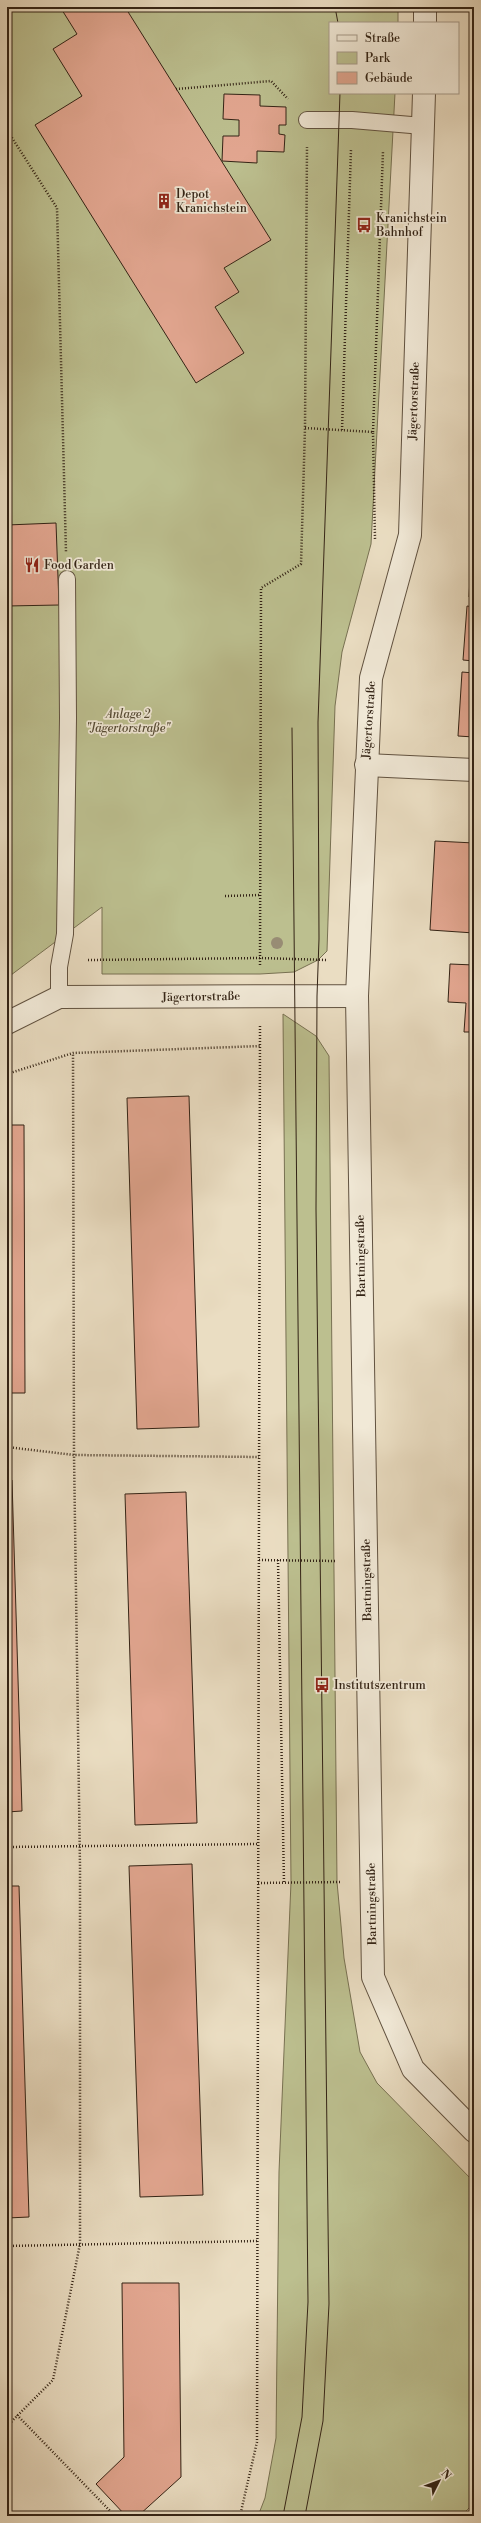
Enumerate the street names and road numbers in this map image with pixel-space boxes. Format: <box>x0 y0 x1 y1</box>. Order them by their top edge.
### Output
street label: Jägertorstraße <box>405 362 423 441</box>
street label: Jägertorstraße <box>359 680 379 761</box>
street label: Jägertorstraße <box>161 989 240 1005</box>
street label: Bartningstraße <box>353 1215 369 1298</box>
street label: Bartningstraße <box>359 1539 375 1622</box>
street label: Bartningstraße <box>364 1863 380 1946</box>

